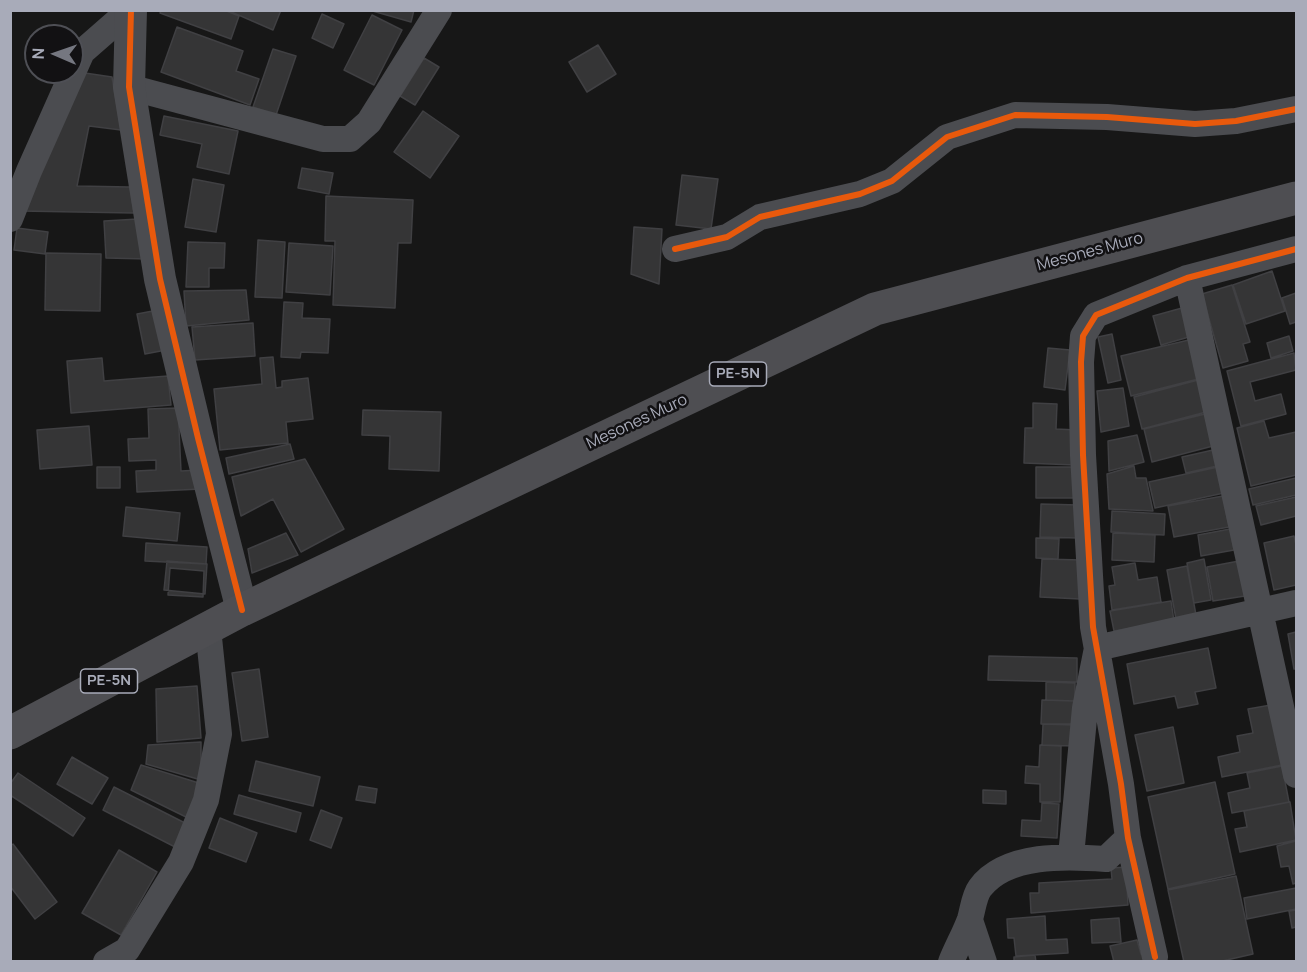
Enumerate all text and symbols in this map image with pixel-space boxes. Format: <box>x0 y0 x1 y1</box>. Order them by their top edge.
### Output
north arrow <box>24 24 84 84</box>
text: N <box>27 47 49 60</box>
street label: Mesones Muro <box>1035 229 1145 275</box>
road number: PE-5N <box>710 362 766 386</box>
street label: Mesones Muro <box>584 390 690 454</box>
road number: PE-5N <box>80 669 138 693</box>

